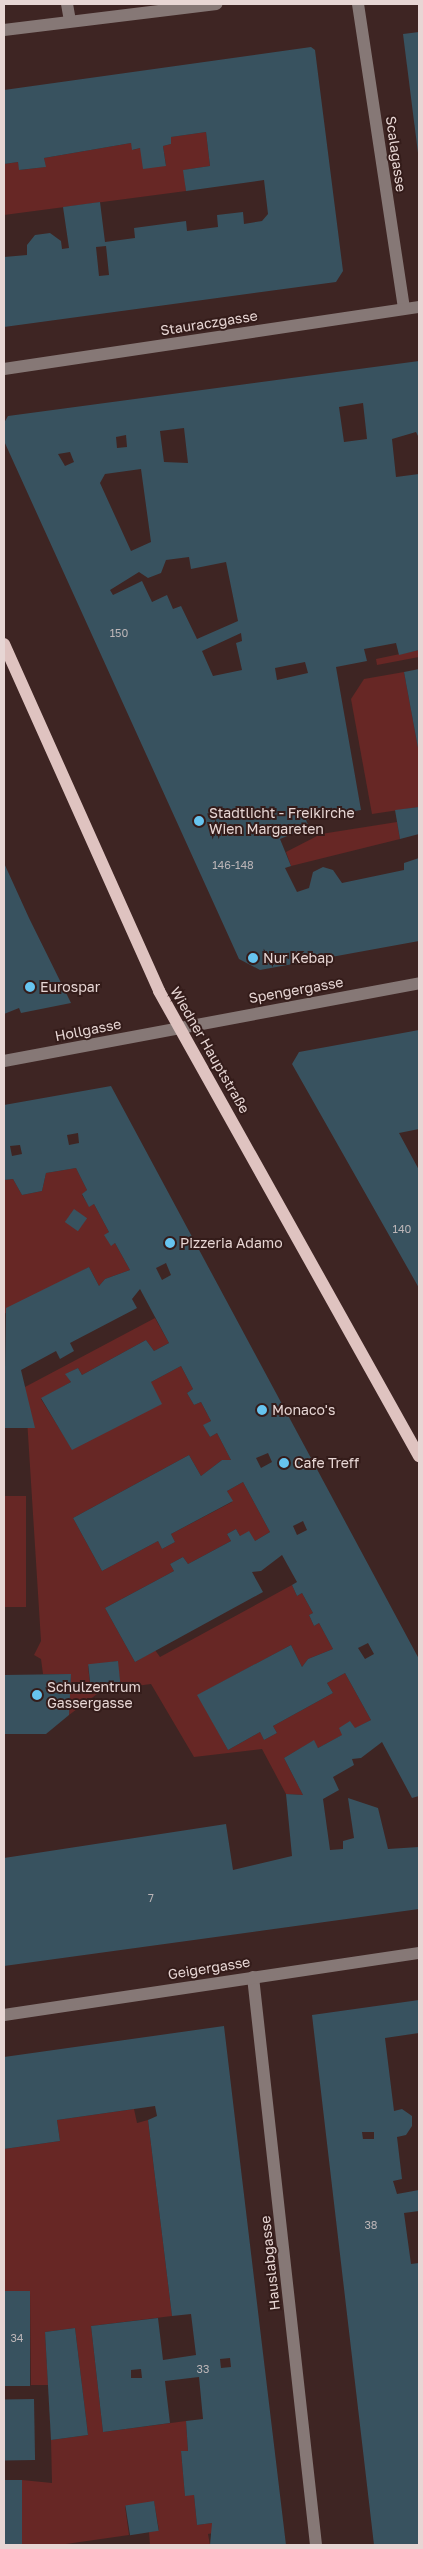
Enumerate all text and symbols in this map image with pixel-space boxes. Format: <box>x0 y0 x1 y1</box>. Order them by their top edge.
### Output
street label: Scalagasse <box>382 115 410 193</box>
street label: Stauraczgasse <box>159 307 259 339</box>
house number: 150 <box>110 626 128 640</box>
place label: Stadtlicht - Freikirche Wien Margareten <box>209 805 355 838</box>
marker: Stadtlicht - Freikirche Wien Margareten <box>193 815 205 827</box>
house number: 146-148 <box>212 858 254 872</box>
place label: Nur Kebap <box>263 950 334 966</box>
marker: Nur Kebap <box>247 952 259 964</box>
street label: Spengergasse <box>247 973 345 1007</box>
place label: Eurospar <box>40 979 100 995</box>
marker: Eurospar <box>24 981 36 993</box>
street label: Wiedner Hauptstraße <box>167 984 253 1116</box>
street label: Hollgasse <box>53 1015 123 1045</box>
house number: 140 <box>393 1222 411 1236</box>
place label: Pizzeria Adamo <box>180 1235 283 1251</box>
marker: Pizzeria Adamo <box>164 1237 176 1249</box>
place label: Monaco's <box>272 1402 335 1418</box>
marker: Monaco's <box>256 1404 268 1416</box>
place label: Cafe Treff <box>294 1455 359 1471</box>
marker: Cafe Treff <box>278 1457 290 1469</box>
place label: Schulzentrum Gassergasse <box>47 1679 141 1711</box>
marker: Schulzentrum Gassergasse <box>31 1689 43 1701</box>
house number: 7 <box>148 1891 154 1905</box>
street label: Geigergasse <box>167 1953 251 1983</box>
street label: Hauslabgasse <box>257 2215 283 2311</box>
house number: 38 <box>364 2218 378 2232</box>
house number: 34 <box>10 2331 24 2345</box>
house number: 33 <box>197 2362 209 2376</box>

